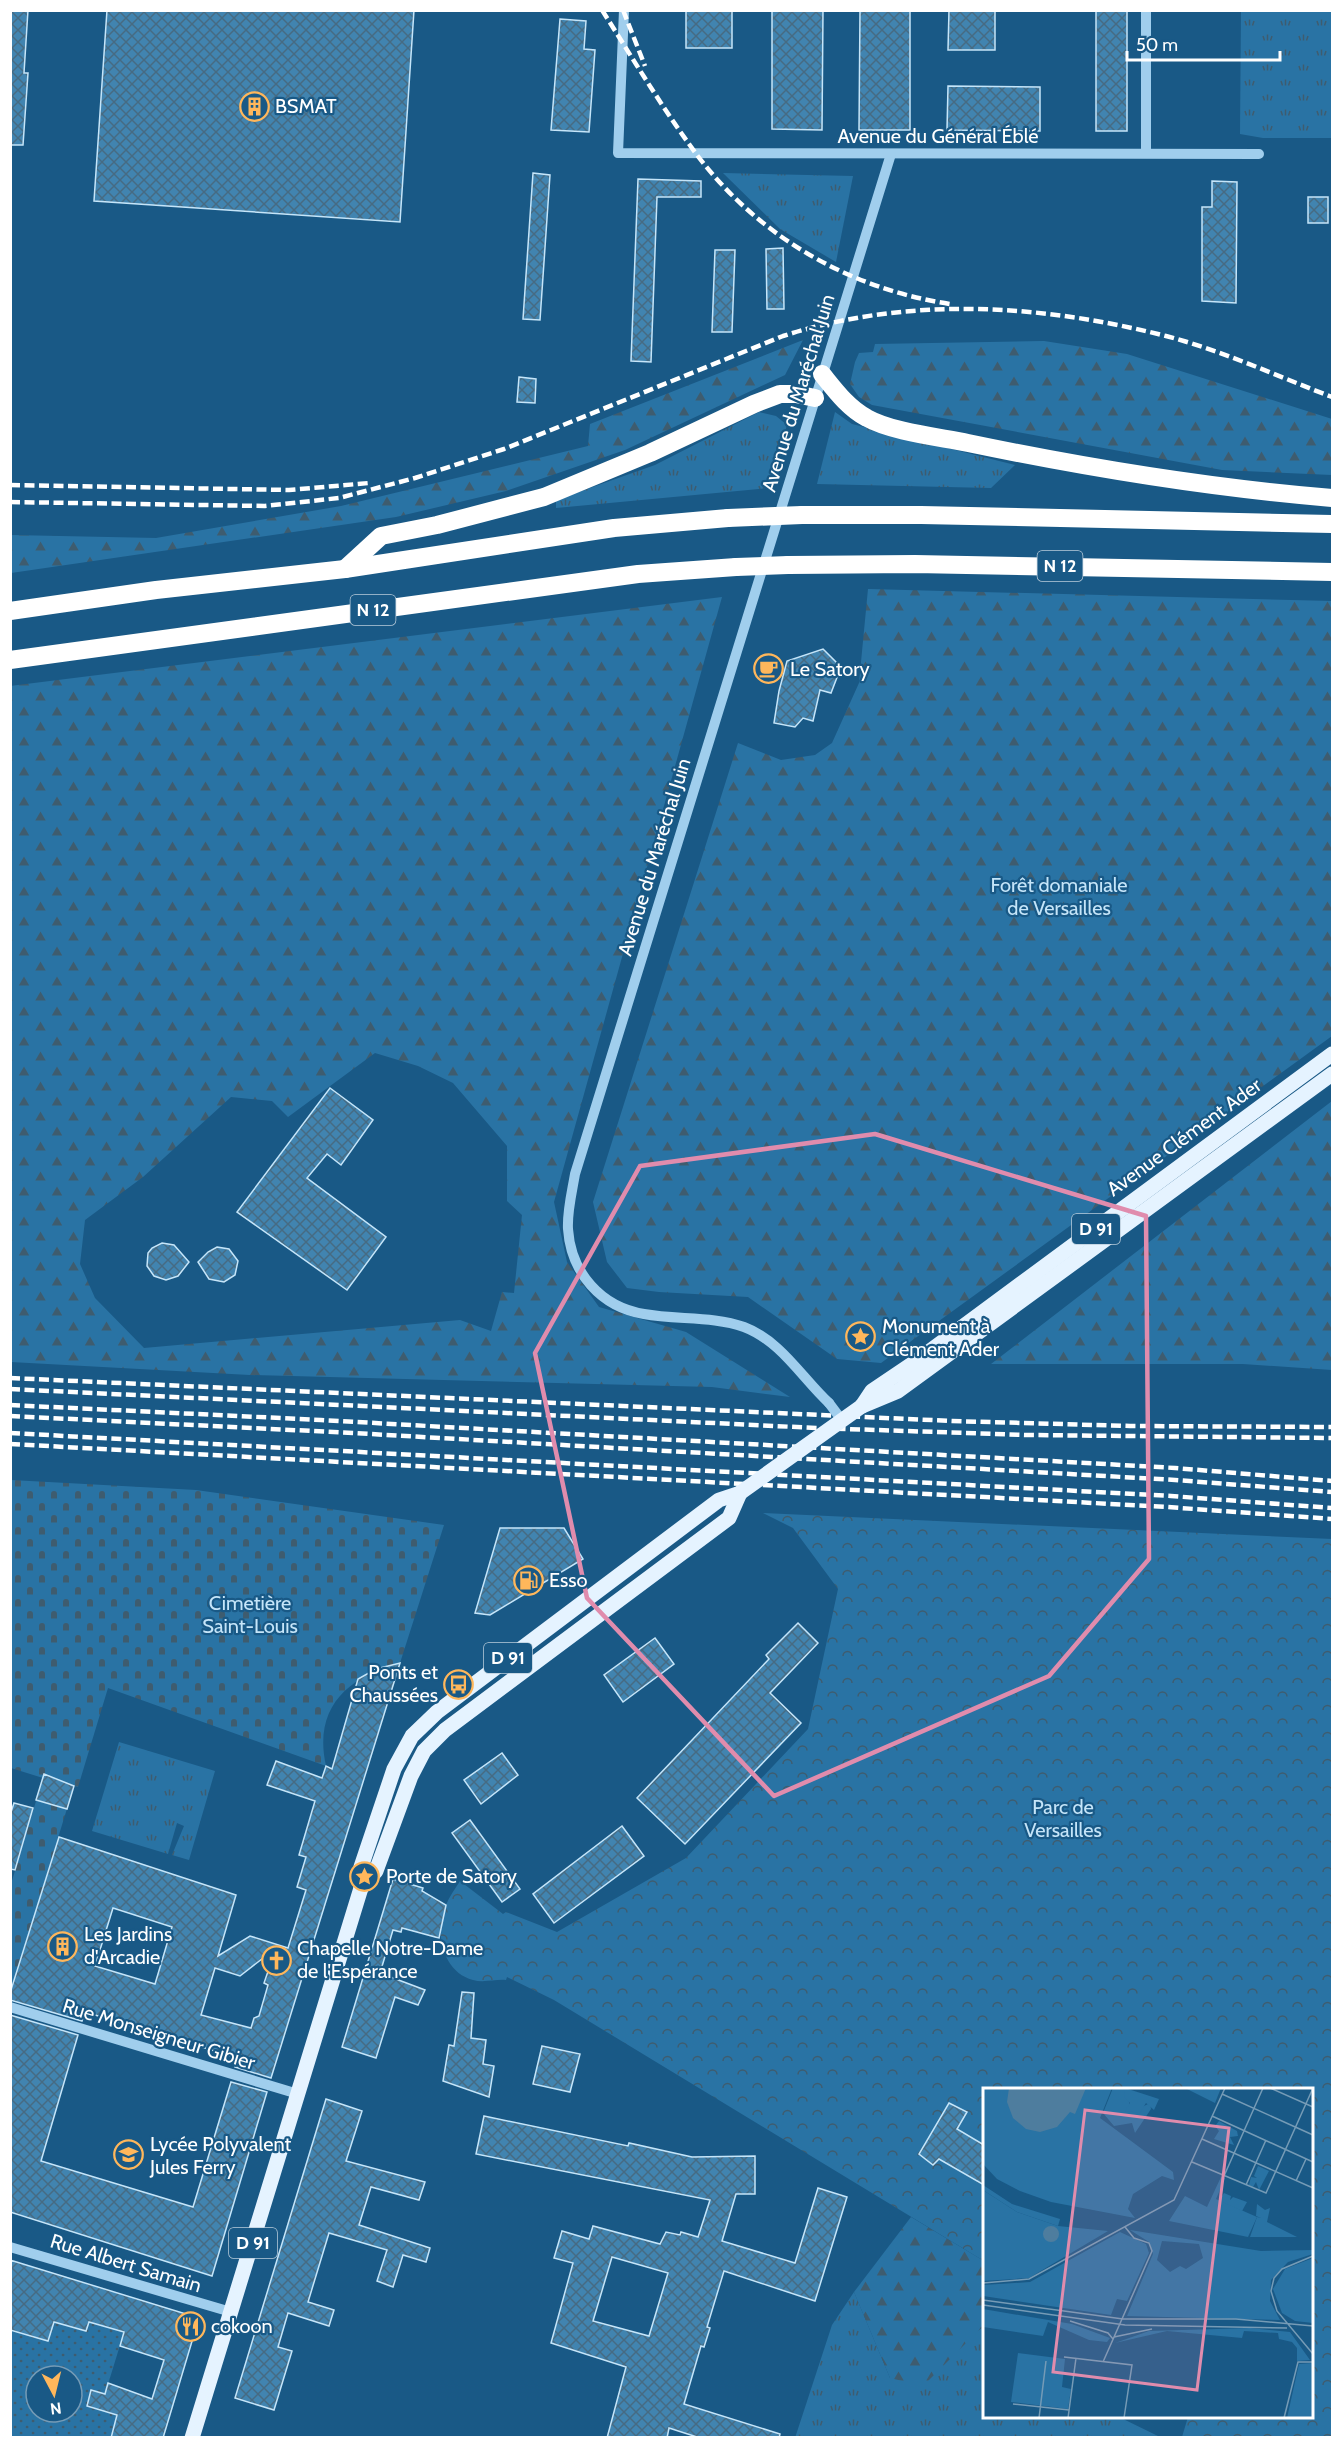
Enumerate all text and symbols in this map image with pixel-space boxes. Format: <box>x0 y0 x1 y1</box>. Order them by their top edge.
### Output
scale bar <box>1127 24 1280 62</box>
text: 50 m <box>1136 34 1178 56</box>
building icon: BSMAT <box>238 90 270 122</box>
place label: BSMAT <box>275 94 337 118</box>
street label: Avenue du Général Éblé <box>837 124 1039 148</box>
street label: Avenue du Maréchal Juin <box>756 291 840 495</box>
road number: N 12 <box>1038 551 1082 581</box>
road number: N 12 <box>350 595 395 625</box>
cafe icon: Le Satory <box>753 653 785 685</box>
place label: Le Satory <box>790 657 870 681</box>
street label: Avenue du Maréchal Juin <box>612 755 696 959</box>
park label: Forêt domaniale de Versailles <box>990 873 1128 920</box>
street label: Avenue Clément Ader <box>1102 1073 1266 1201</box>
road number: D 91 <box>1072 1214 1120 1244</box>
place label: Monument à Clément Ader <box>882 1314 1000 1361</box>
place icon: Monument à Clément Ader <box>845 1321 877 1353</box>
fuel station icon: Esso <box>512 1564 544 1596</box>
place label: Esso <box>549 1568 588 1592</box>
park label: Cimetière Saint-Louis <box>202 1591 298 1638</box>
road number: D 91 <box>484 1643 532 1673</box>
place label: Ponts et Chaussées <box>349 1660 438 1707</box>
bus stop icon: Ponts et Chaussées <box>443 1668 475 1700</box>
park label: Parc de Versailles <box>1024 1795 1102 1842</box>
place icon: Porte de Satory <box>349 1860 381 1892</box>
place label: Porte de Satory <box>386 1864 517 1888</box>
place label: Les Jardins d'Arcadie <box>84 1922 172 1969</box>
building icon: Les Jardins d'Arcadie <box>47 1930 79 1962</box>
place label: Chapelle Notre-Dame de l'Espérance <box>297 1936 483 1983</box>
church icon: Chapelle Notre-Dame de l'Espérance <box>260 1944 292 1976</box>
street label: Rue Monseigneur Gibier <box>60 1993 259 2075</box>
inset map <box>983 2088 1313 2418</box>
place label: Lycée Polyvalent Jules Ferry <box>149 2132 291 2179</box>
school or university icon: Lycée Polyvalent Jules Ferry <box>113 2139 145 2171</box>
road number: D 91 <box>229 2228 277 2258</box>
street label: Rue Albert Samain <box>48 2229 204 2297</box>
restaurant icon: cokoon <box>174 2310 206 2342</box>
place label: cokoon <box>211 2314 273 2338</box>
north arrow <box>24 2364 84 2424</box>
text: N <box>49 2398 63 2419</box>

